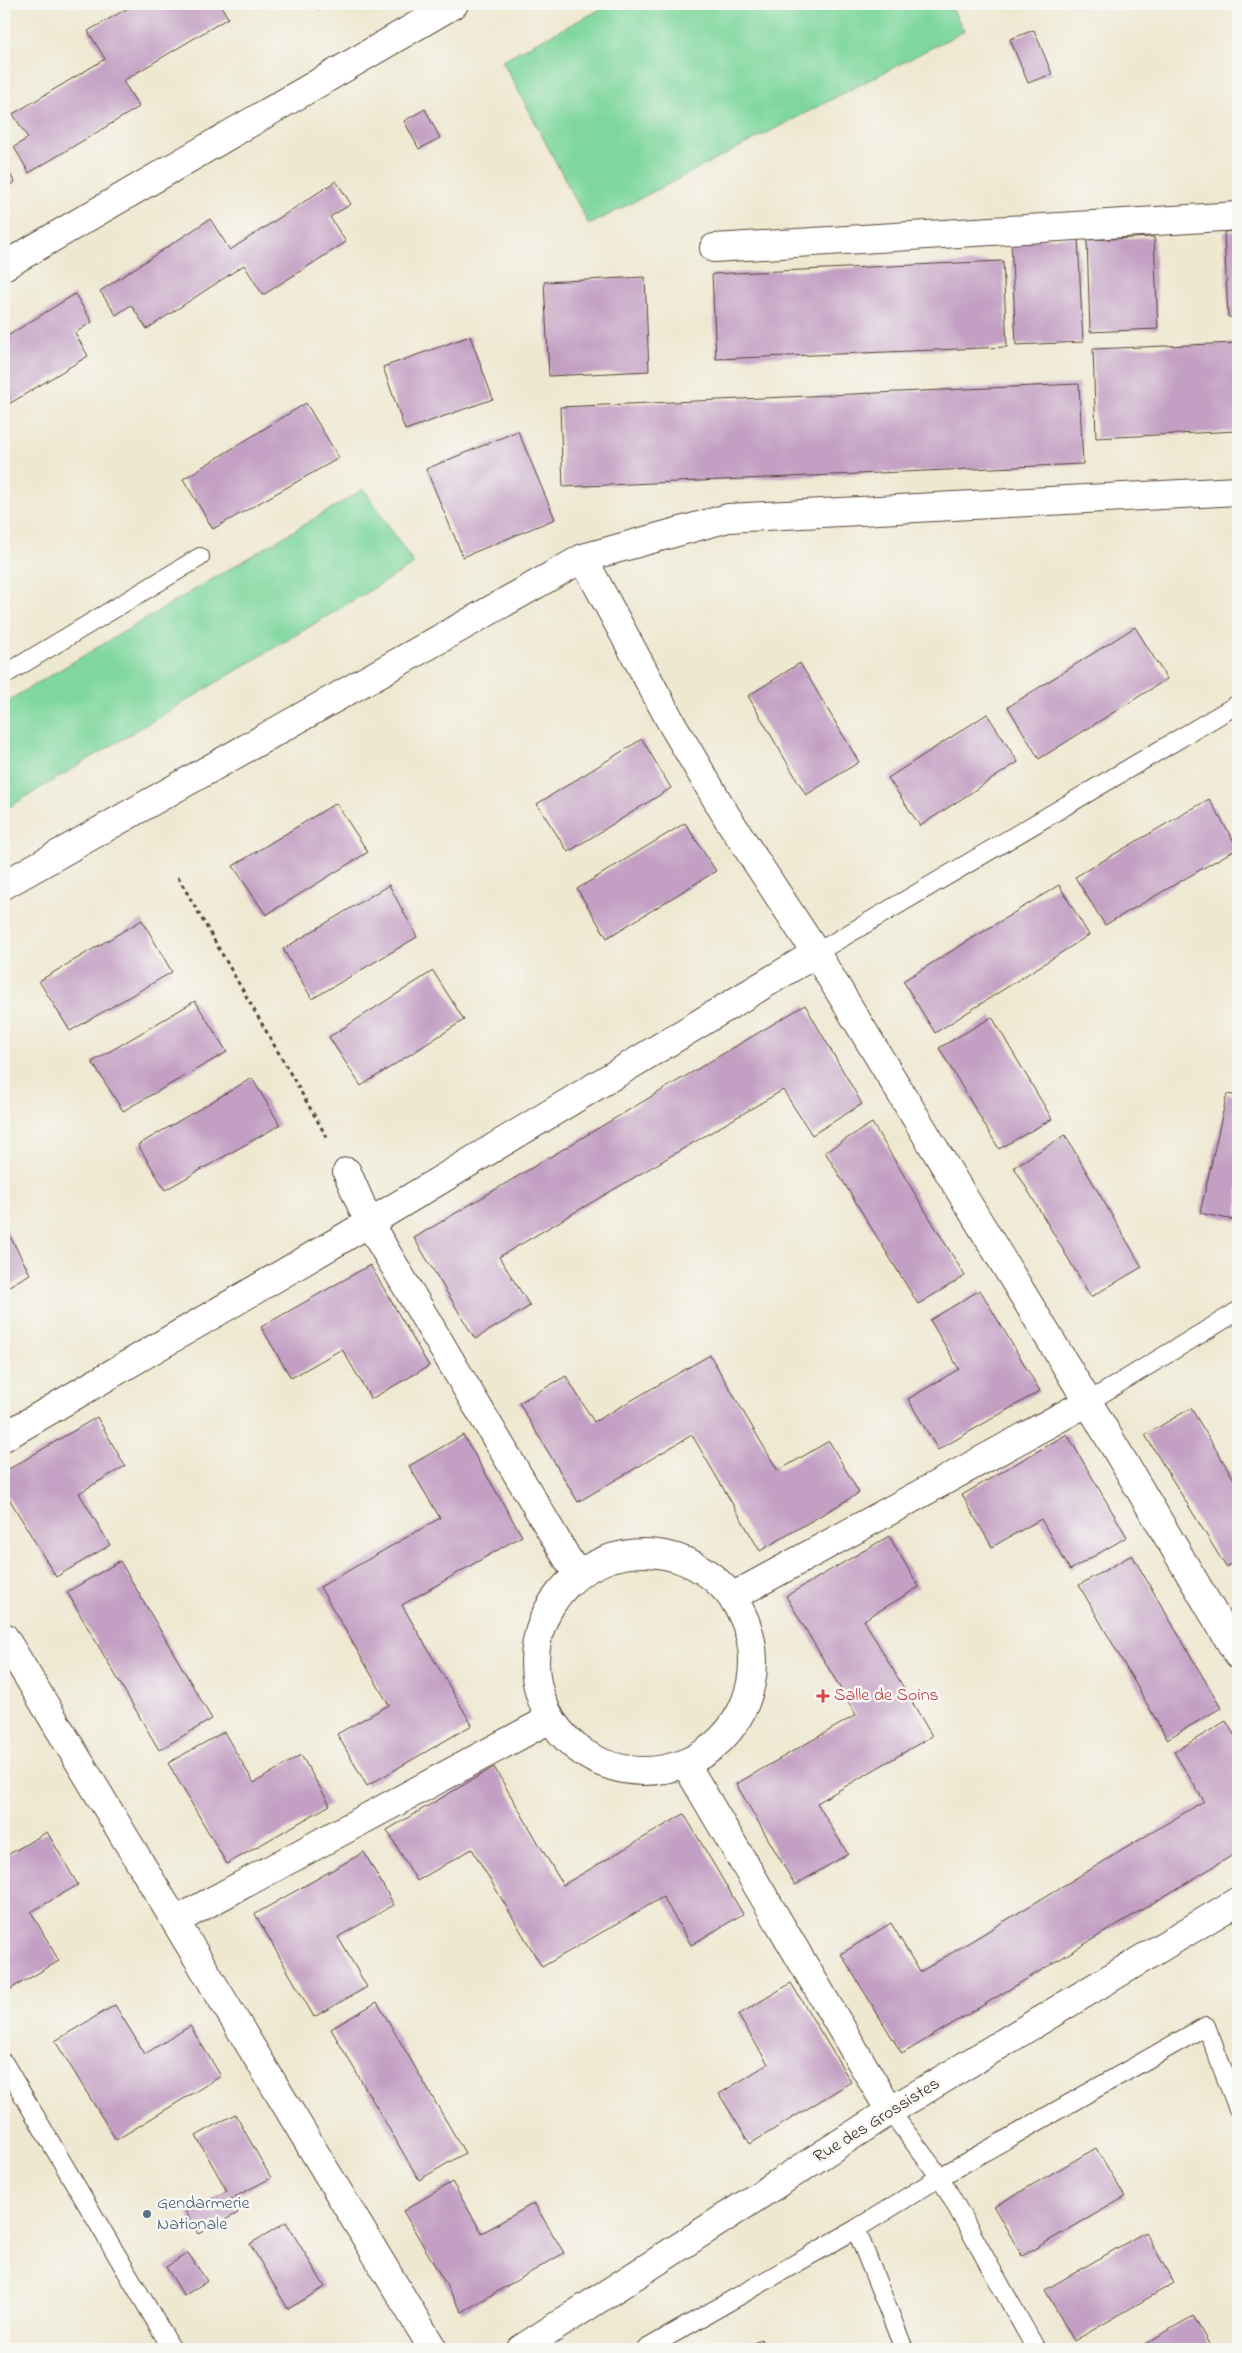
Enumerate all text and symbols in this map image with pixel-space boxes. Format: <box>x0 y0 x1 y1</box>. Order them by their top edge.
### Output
place label: Salle de Soins <box>834 1683 939 1709</box>
marker: Salle de Soins <box>816 1689 830 1703</box>
street label: Rue des Grossistes <box>809 2072 945 2170</box>
place label: Gendarmerie Nationale <box>157 2191 250 2238</box>
marker: Gendarmerie Nationale <box>141 2208 153 2220</box>

